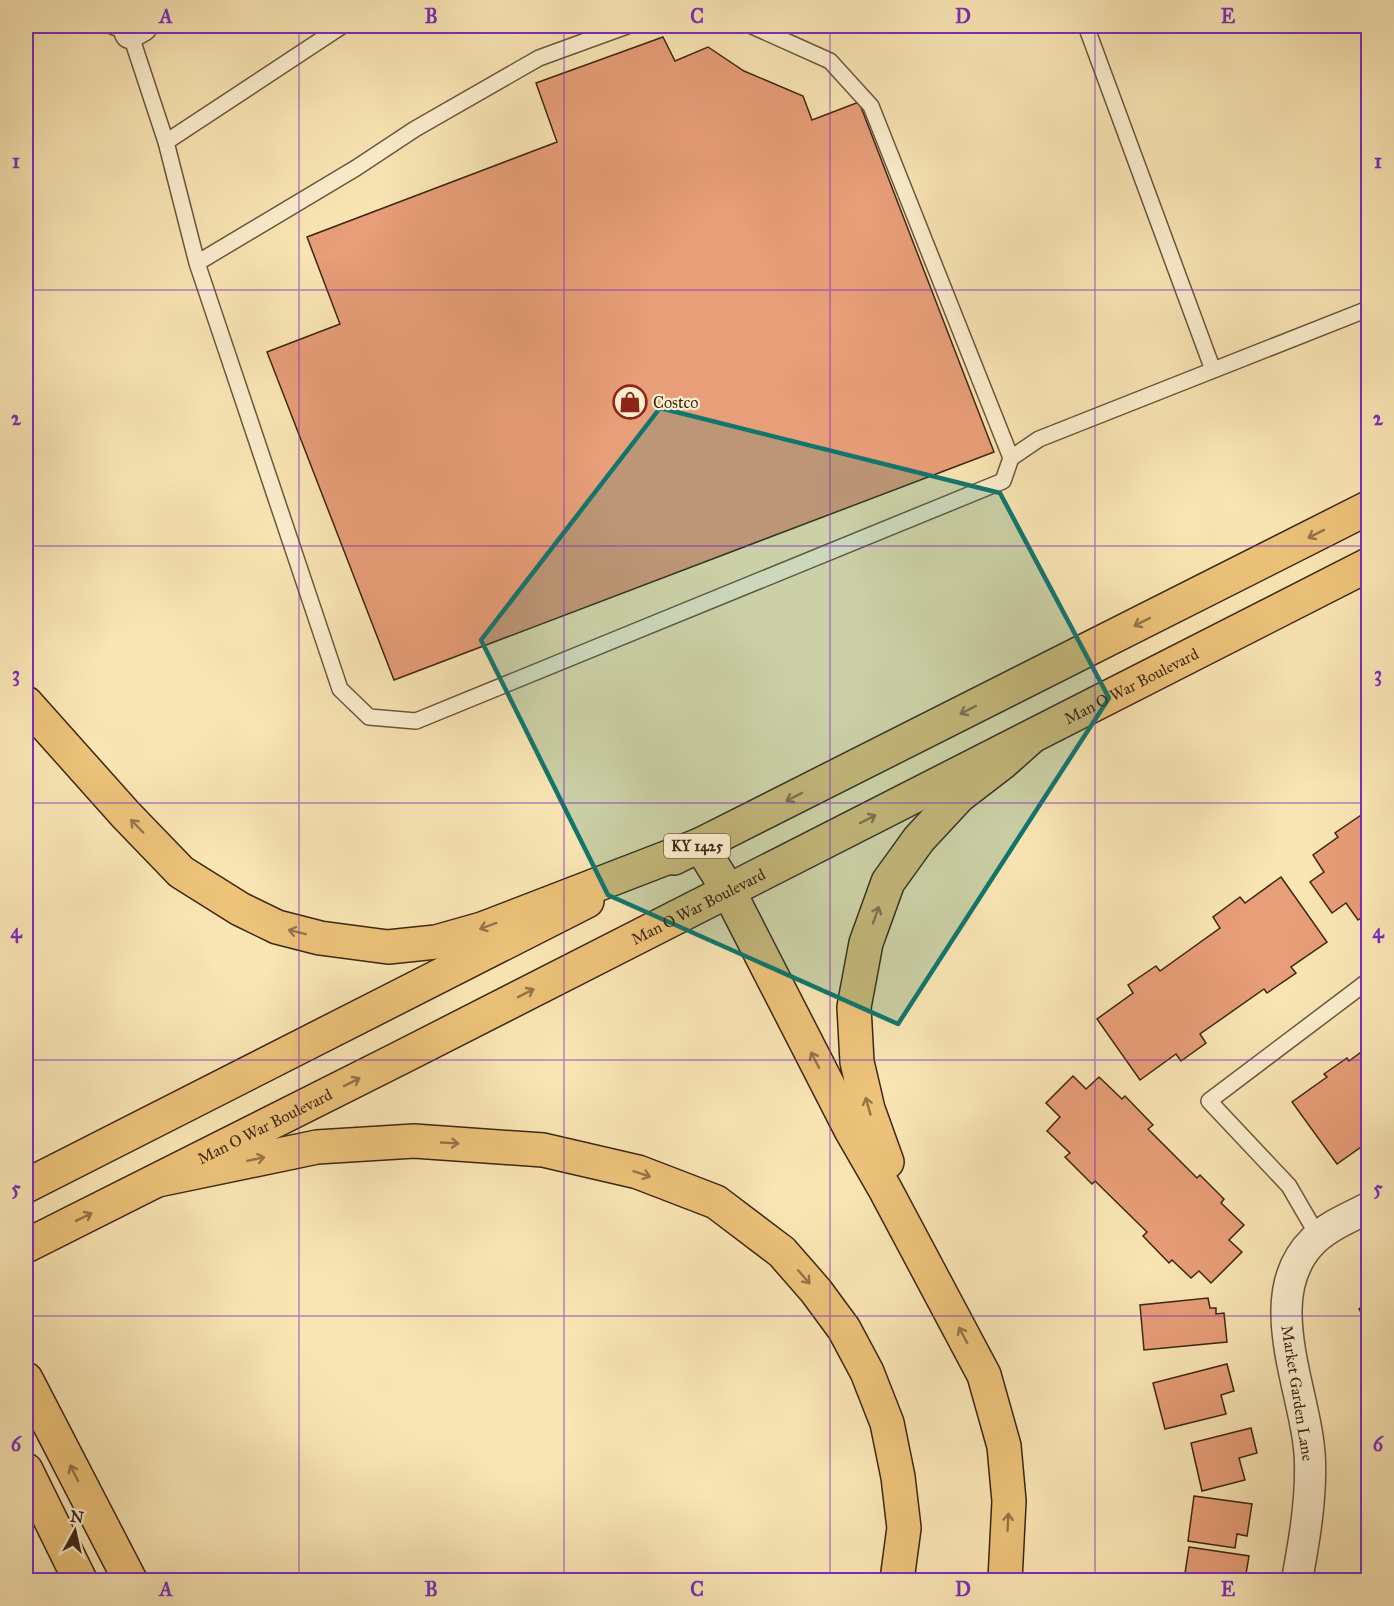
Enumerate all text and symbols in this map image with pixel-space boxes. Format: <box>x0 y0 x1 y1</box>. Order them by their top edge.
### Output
text: A <box>157 4 173 28</box>
text: B <box>424 4 438 28</box>
text: C <box>690 4 704 28</box>
text: D <box>955 4 971 28</box>
text: E <box>1221 4 1236 28</box>
text: 1 <box>12 149 20 173</box>
text: 1 <box>1374 149 1382 173</box>
shop icon: Costco <box>612 384 648 420</box>
place label: Costco <box>653 393 699 412</box>
text: 2 <box>11 406 22 430</box>
text: 2 <box>1373 406 1384 430</box>
one-way arrow <box>1308 529 1326 541</box>
one-way arrow <box>1134 616 1151 628</box>
street label: Man O War Boulevard <box>1061 644 1202 728</box>
text: 3 <box>12 662 20 687</box>
text: 3 <box>1374 662 1382 687</box>
one-way arrow <box>959 704 977 716</box>
one-way arrow <box>785 792 803 804</box>
one-way arrow <box>859 813 877 824</box>
one-way arrow <box>130 819 145 834</box>
road number: KY 1425 <box>664 834 730 858</box>
street label: Man O War Boulevard <box>628 865 769 949</box>
one-way arrow <box>872 906 883 925</box>
text: 4 <box>10 919 22 944</box>
text: 4 <box>1372 919 1384 944</box>
one-way arrow <box>479 921 498 932</box>
one-way arrow <box>288 926 307 938</box>
one-way arrow <box>517 987 535 999</box>
one-way arrow <box>809 1052 821 1070</box>
one-way arrow <box>343 1076 361 1087</box>
street label: Man O War Boulevard <box>194 1085 335 1168</box>
one-way arrow <box>861 1097 873 1116</box>
one-way arrow <box>439 1137 459 1148</box>
one-way arrow <box>247 1153 266 1165</box>
one-way arrow <box>632 1170 651 1181</box>
text: 5 <box>11 1176 21 1200</box>
text: 5 <box>1373 1176 1383 1200</box>
one-way arrow <box>75 1210 93 1222</box>
one-way arrow <box>797 1269 810 1285</box>
street label: Market Garden Lane <box>1277 1324 1318 1463</box>
one-way arrow <box>957 1327 968 1345</box>
text: 6 <box>11 1432 23 1456</box>
text: 6 <box>1373 1432 1385 1456</box>
one-way arrow <box>68 1464 79 1482</box>
north arrow <box>45 1501 105 1561</box>
text: N <box>69 1506 85 1527</box>
one-way arrow <box>1002 1513 1013 1533</box>
text: A <box>157 1577 173 1601</box>
text: B <box>424 1577 438 1601</box>
text: C <box>690 1577 704 1601</box>
text: D <box>955 1577 971 1601</box>
text: E <box>1221 1577 1236 1601</box>

